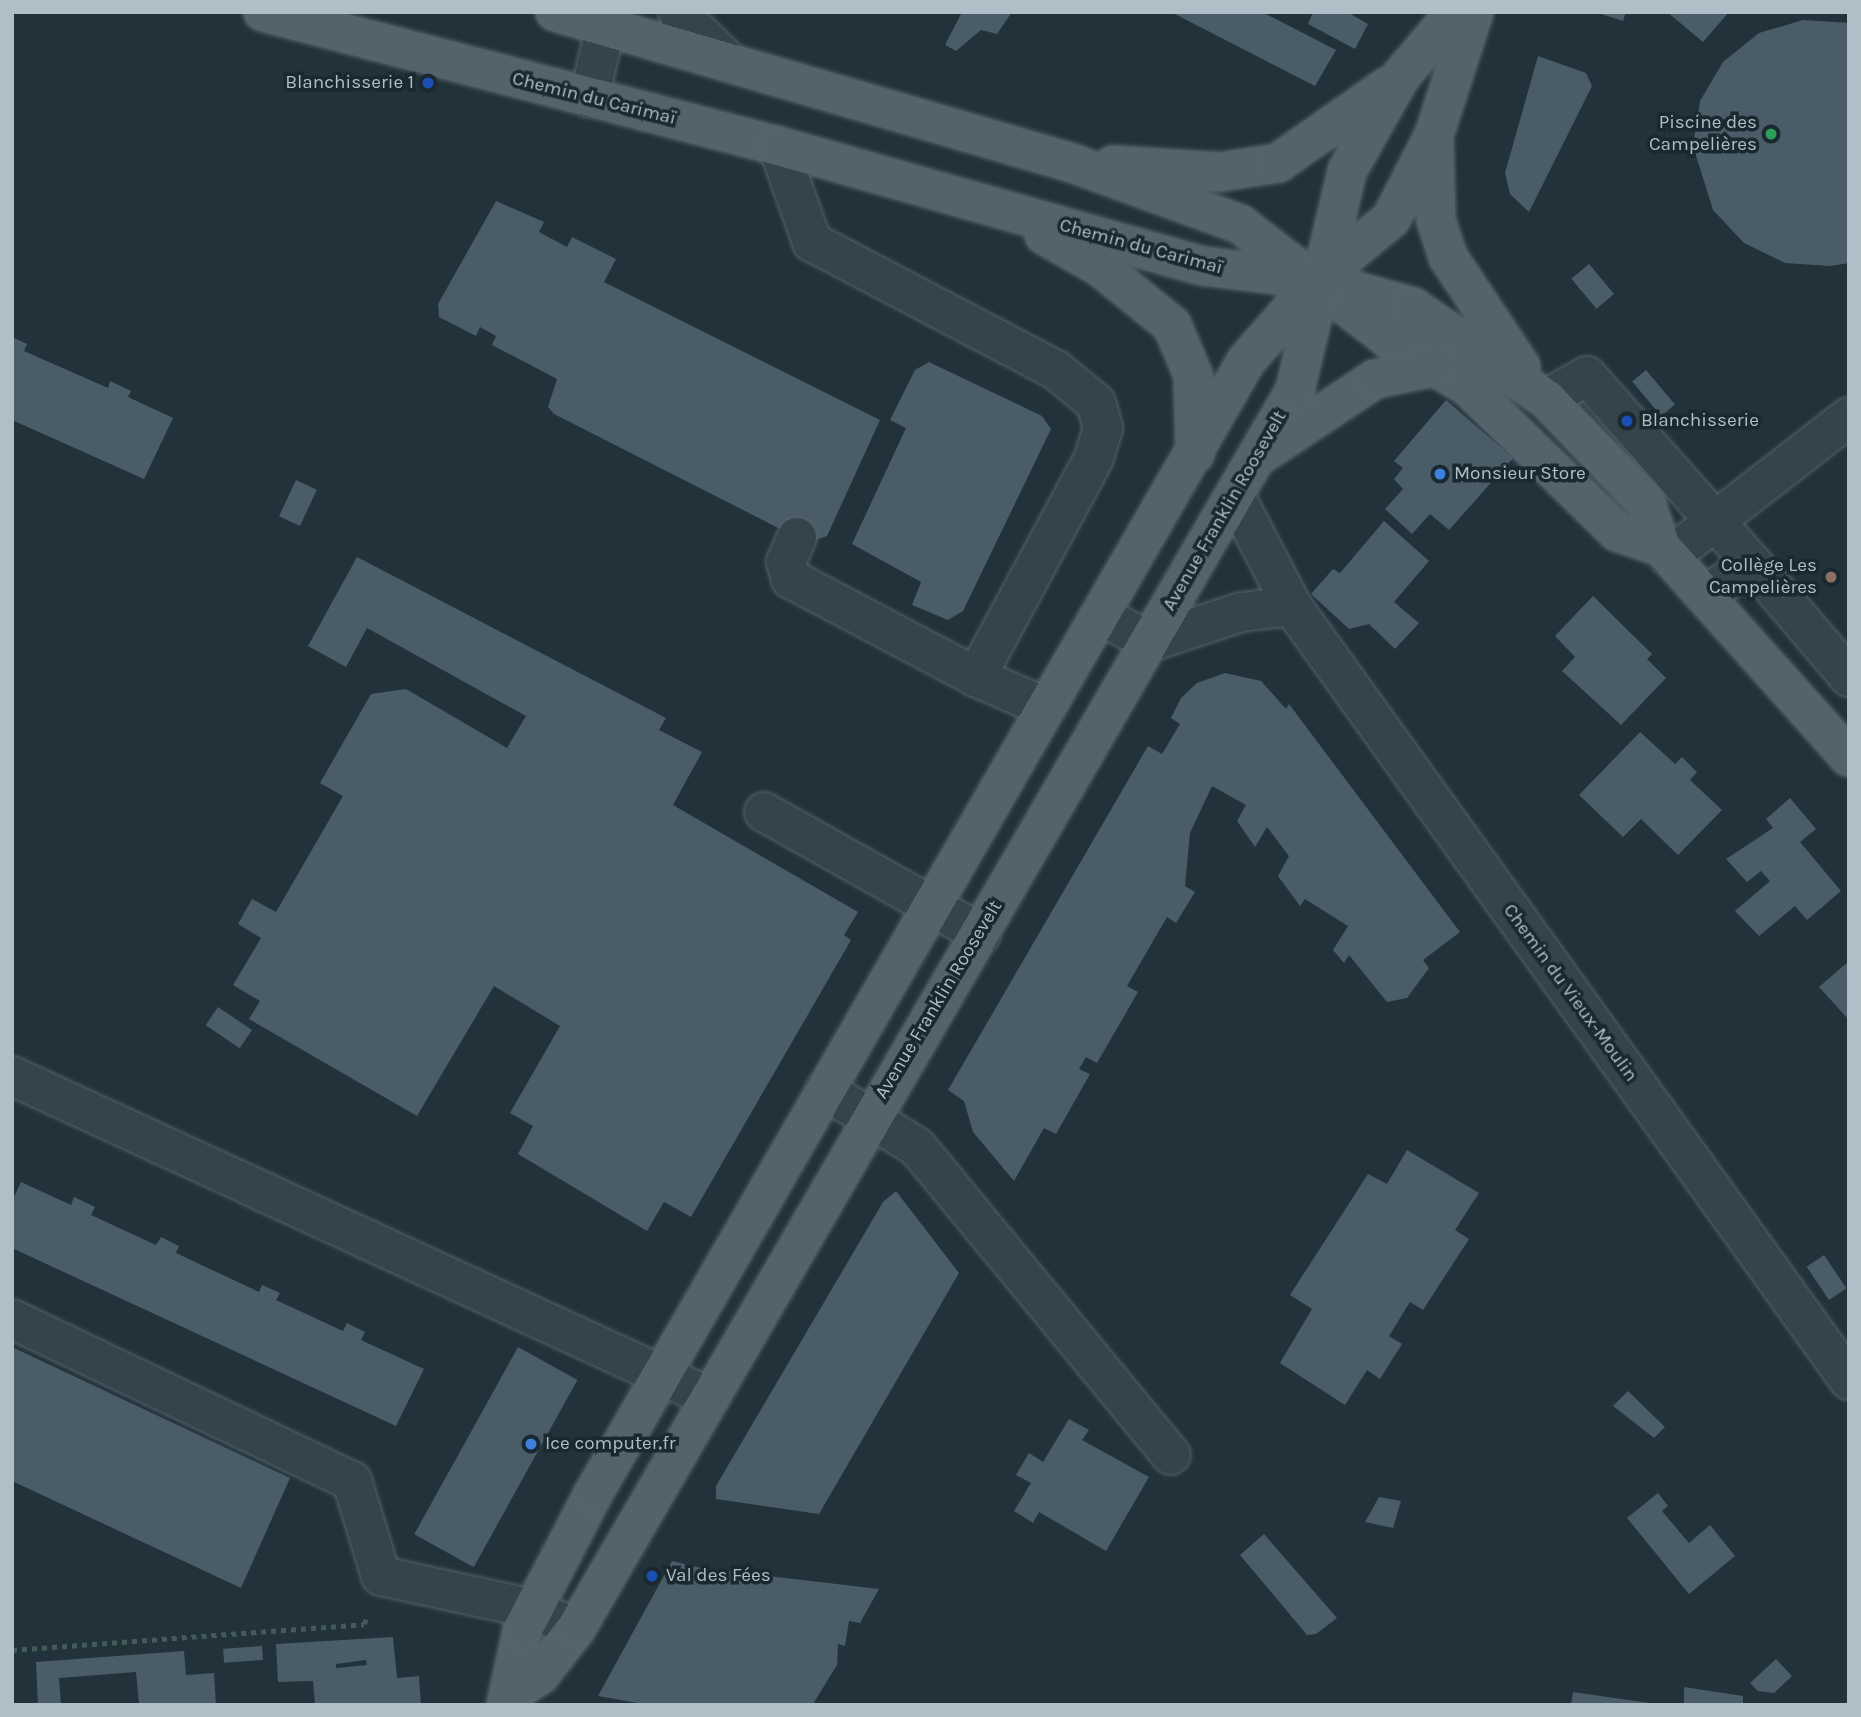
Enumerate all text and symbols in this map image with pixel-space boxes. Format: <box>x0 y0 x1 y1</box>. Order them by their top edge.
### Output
street label: Chemin du Carimaï <box>510 68 678 130</box>
place label: Blanchisserie 1 <box>285 72 414 94</box>
marker: Blanchisserie 1 <box>420 75 436 91</box>
place label: Piscine des Campelières <box>1649 112 1757 156</box>
marker: Piscine des Campelières <box>1763 126 1779 142</box>
street label: Chemin du Carimaï <box>1057 214 1225 280</box>
street label: Avenue Franklin Roosevelt <box>1158 407 1292 615</box>
place label: Blanchisserie <box>1641 410 1759 432</box>
marker: Blanchisserie <box>1619 413 1635 429</box>
place label: Monsieur Store <box>1454 463 1586 485</box>
marker: Monsieur Store <box>1432 466 1448 482</box>
place label: Collège Les Campelières <box>1709 555 1817 599</box>
marker: Collège Les Campelières <box>1823 569 1839 585</box>
street label: Avenue Franklin Roosevelt <box>871 897 1007 1103</box>
street label: Chemin du Vieux-Moulin <box>1498 900 1642 1086</box>
place label: Ice computer.fr <box>545 1433 676 1455</box>
marker: Ice computer.fr <box>523 1436 539 1452</box>
place label: Val des Fées <box>666 1565 771 1587</box>
marker: Val des Fées <box>644 1568 660 1584</box>

